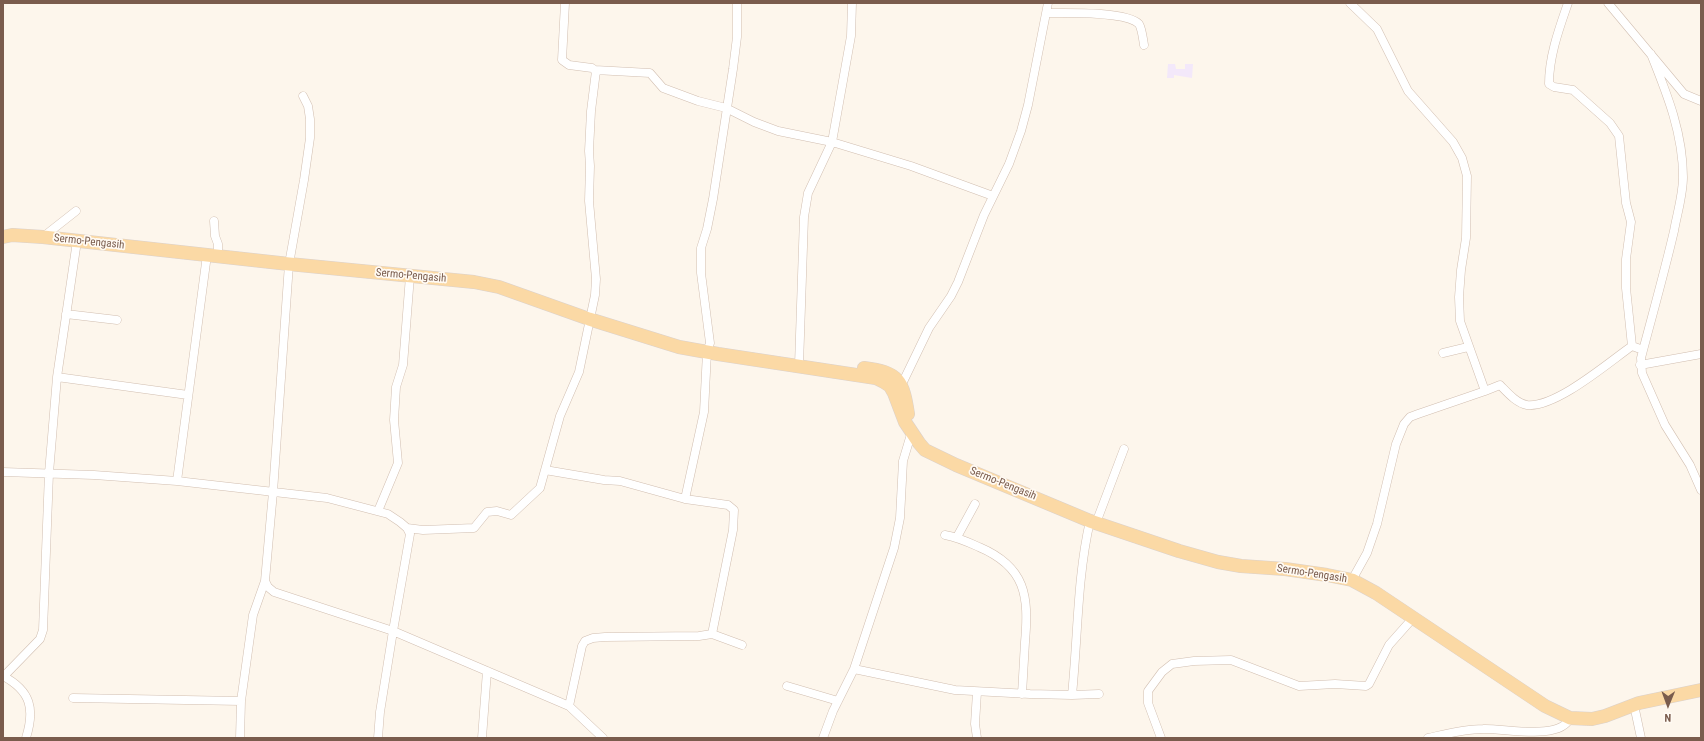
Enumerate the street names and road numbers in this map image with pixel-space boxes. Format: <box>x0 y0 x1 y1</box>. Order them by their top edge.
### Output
street label: Sermo-Pengasih <box>53 232 125 252</box>
street label: Sermo-Pengasih <box>375 266 447 286</box>
street label: Sermo-Pengasih <box>968 465 1038 503</box>
street label: Sermo-Pengasih <box>1276 562 1348 586</box>

